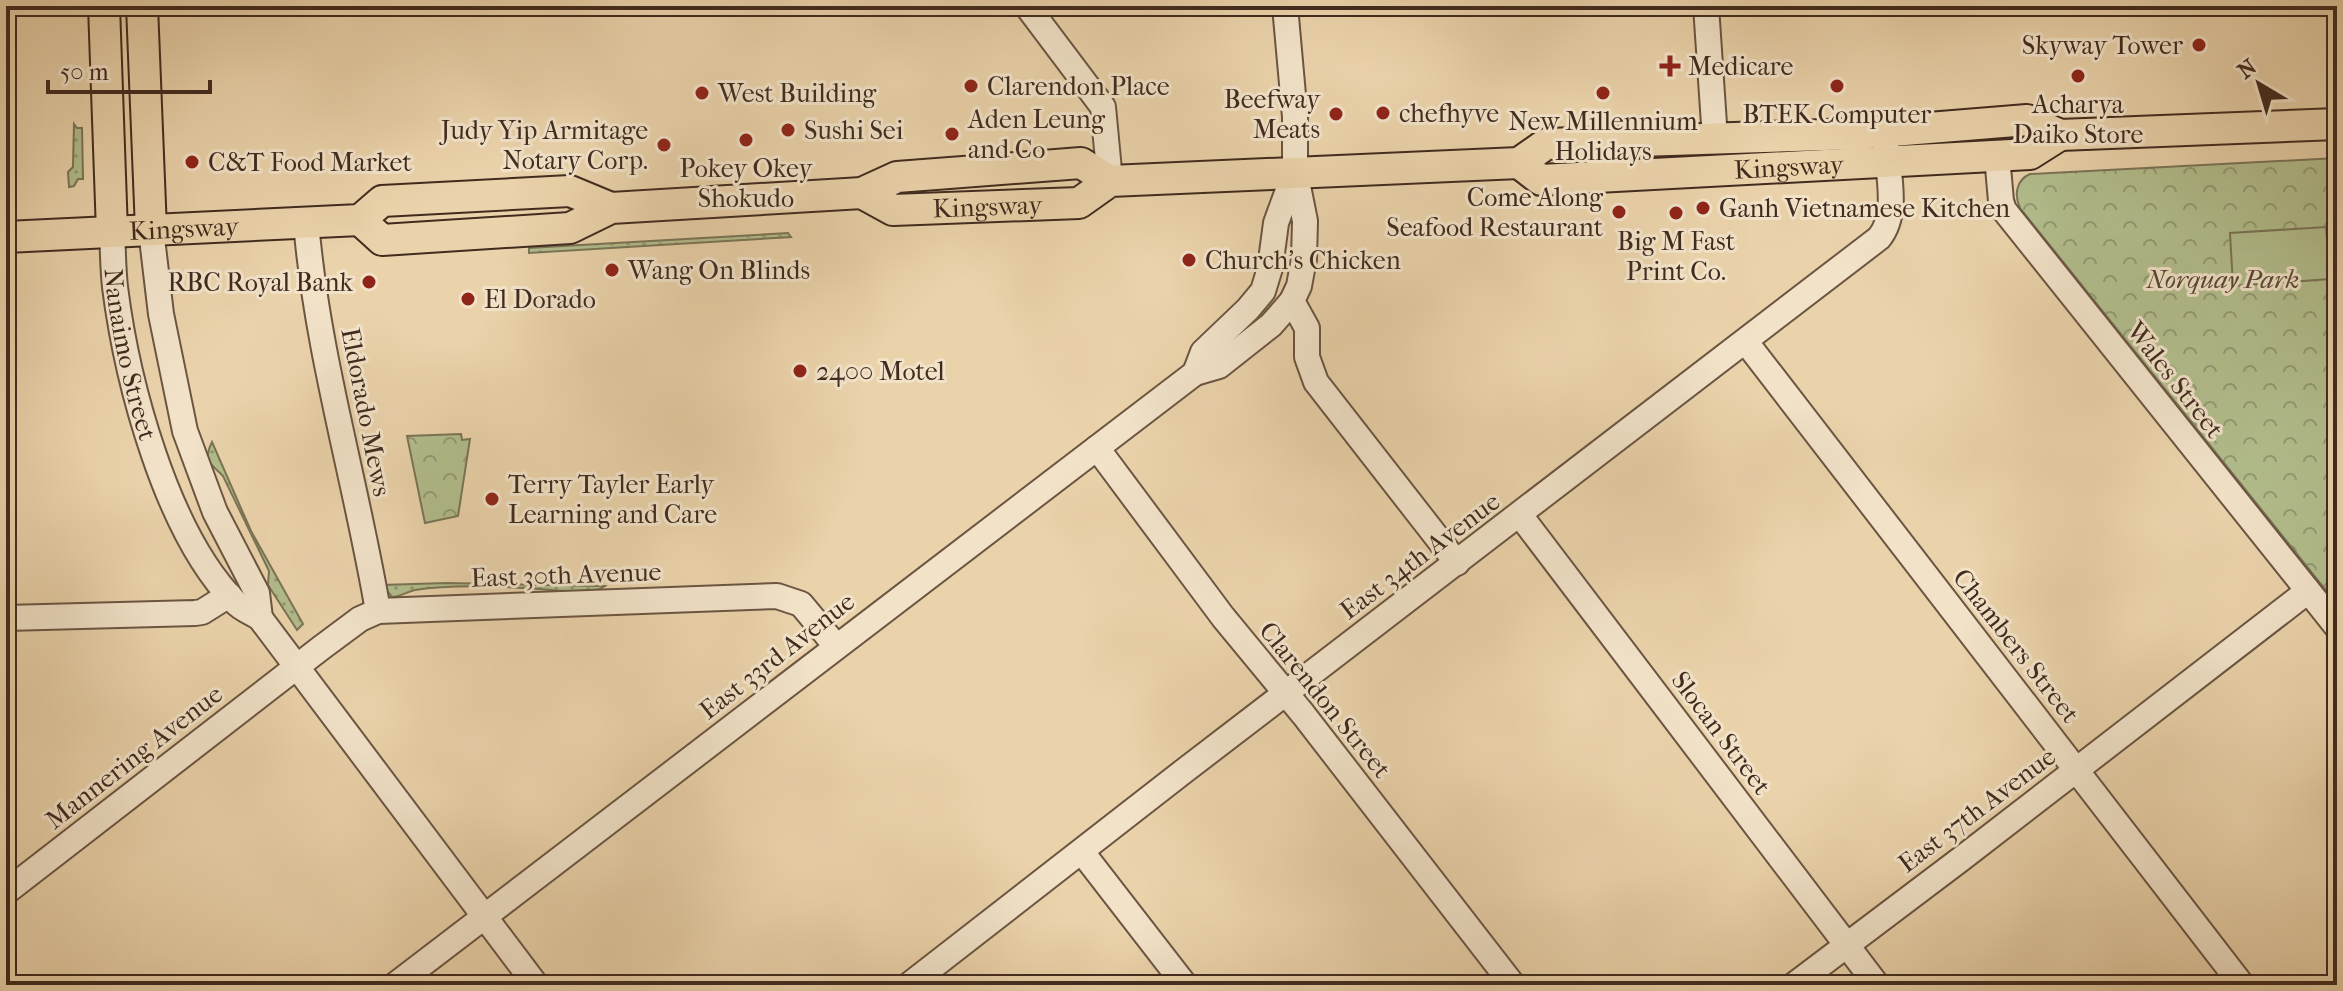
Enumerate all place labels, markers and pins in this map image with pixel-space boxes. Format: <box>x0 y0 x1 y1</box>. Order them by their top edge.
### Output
place label: Skyway Tower <box>2022 30 2183 61</box>
marker: Skyway Tower <box>2190 36 2208 54</box>
place label: Medicare <box>1688 51 1793 82</box>
marker: Medicare <box>1659 55 1681 77</box>
marker: Acharya Daiko Store <box>2069 67 2087 85</box>
place label: Clarendon Place <box>987 71 1170 102</box>
marker: Clarendon Place <box>962 77 980 95</box>
marker: BTEK Computer <box>1828 77 1846 95</box>
place label: West Building <box>717 78 877 109</box>
marker: West Building <box>693 84 711 102</box>
place label: Beefway Meats <box>1224 84 1321 145</box>
marker: New Millennium Holidays <box>1594 84 1612 102</box>
place label: Acharya Daiko Store <box>2013 89 2144 150</box>
place label: chefhyve <box>1399 98 1499 129</box>
place label: BTEK Computer <box>1743 99 1931 130</box>
place label: Aden Leung and Co <box>967 104 1106 165</box>
marker: chefhyve <box>1374 104 1392 122</box>
marker: Beefway Meats <box>1327 105 1345 123</box>
place label: New Millennium Holidays <box>1508 106 1698 167</box>
place label: Judy Yip Armitage Notary Corp. <box>439 115 648 176</box>
place label: Sushi Sei <box>804 115 904 146</box>
marker: Sushi Sei <box>779 121 797 139</box>
marker: Aden Leung and Co <box>943 125 961 143</box>
marker: Pokey Okey Shokudo <box>737 131 755 149</box>
marker: Judy Yip Armitage Notary Corp. <box>655 136 673 154</box>
place label: C&T Food Market <box>208 147 412 178</box>
marker: C&T Food Market <box>183 153 201 171</box>
place label: Pokey Okey Shokudo <box>680 153 814 214</box>
place label: Come Along Seafood Restaurant <box>1386 182 1604 243</box>
place label: Ganh Vietnamese Kitchen <box>1719 193 2010 224</box>
marker: Ganh Vietnamese Kitchen <box>1694 199 1712 217</box>
marker: Come Along Seafood Restaurant <box>1610 203 1628 221</box>
marker: Big M Fast Print Co. <box>1667 204 1685 222</box>
place label: Big M Fast Print Co. <box>1617 226 1736 287</box>
place label: Church's Chicken <box>1205 245 1401 276</box>
marker: Church's Chicken <box>1180 251 1198 269</box>
place label: Wang On Blinds <box>627 255 810 286</box>
marker: Wang On Blinds <box>603 261 621 279</box>
place label: RBC Royal Bank <box>168 267 354 298</box>
marker: RBC Royal Bank <box>360 273 378 291</box>
place label: El Dorado <box>484 284 596 315</box>
marker: El Dorado <box>459 290 477 308</box>
place label: 2400 Motel <box>816 356 945 387</box>
marker: 2400 Motel <box>791 362 809 380</box>
place label: Terry Tayler Early Learning and Care <box>508 469 717 530</box>
marker: Terry Tayler Early Learning and Care <box>483 490 501 508</box>

